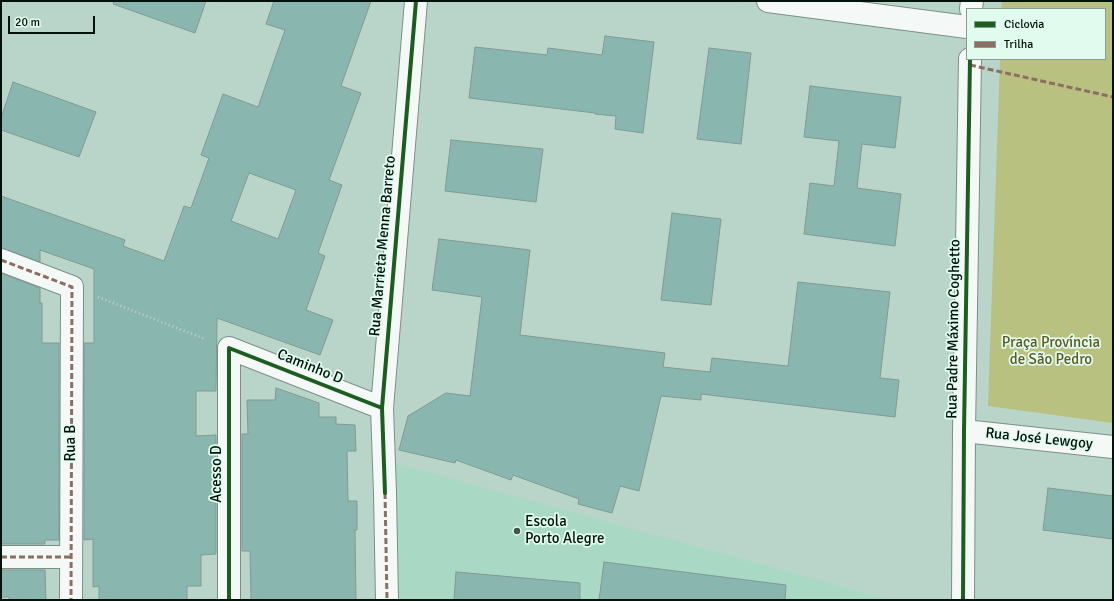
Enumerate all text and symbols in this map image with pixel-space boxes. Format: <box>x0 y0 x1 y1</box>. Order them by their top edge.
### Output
scale bar <box>10 8 97 34</box>
legend <box>966 8 1106 60</box>
text: 20 m <box>15 15 40 30</box>
text: Ciclovia <box>1004 17 1044 32</box>
text: Trilha <box>1004 37 1033 52</box>
street label: Rua Marrieta Menna Barreto <box>366 155 400 337</box>
street label: Rua Padre Máximo Coghetto <box>943 239 965 419</box>
park label: Praça Província de São Pedro <box>1002 334 1100 369</box>
street label: Caminho D <box>274 346 346 388</box>
street label: Rua José Lewgoy <box>984 424 1094 454</box>
street label: Rua B <box>62 425 80 461</box>
street label: Acesso D <box>208 445 226 503</box>
place label: Escola Porto Alegre <box>525 513 604 548</box>
marker: Escola Porto Alegre <box>512 526 522 536</box>

